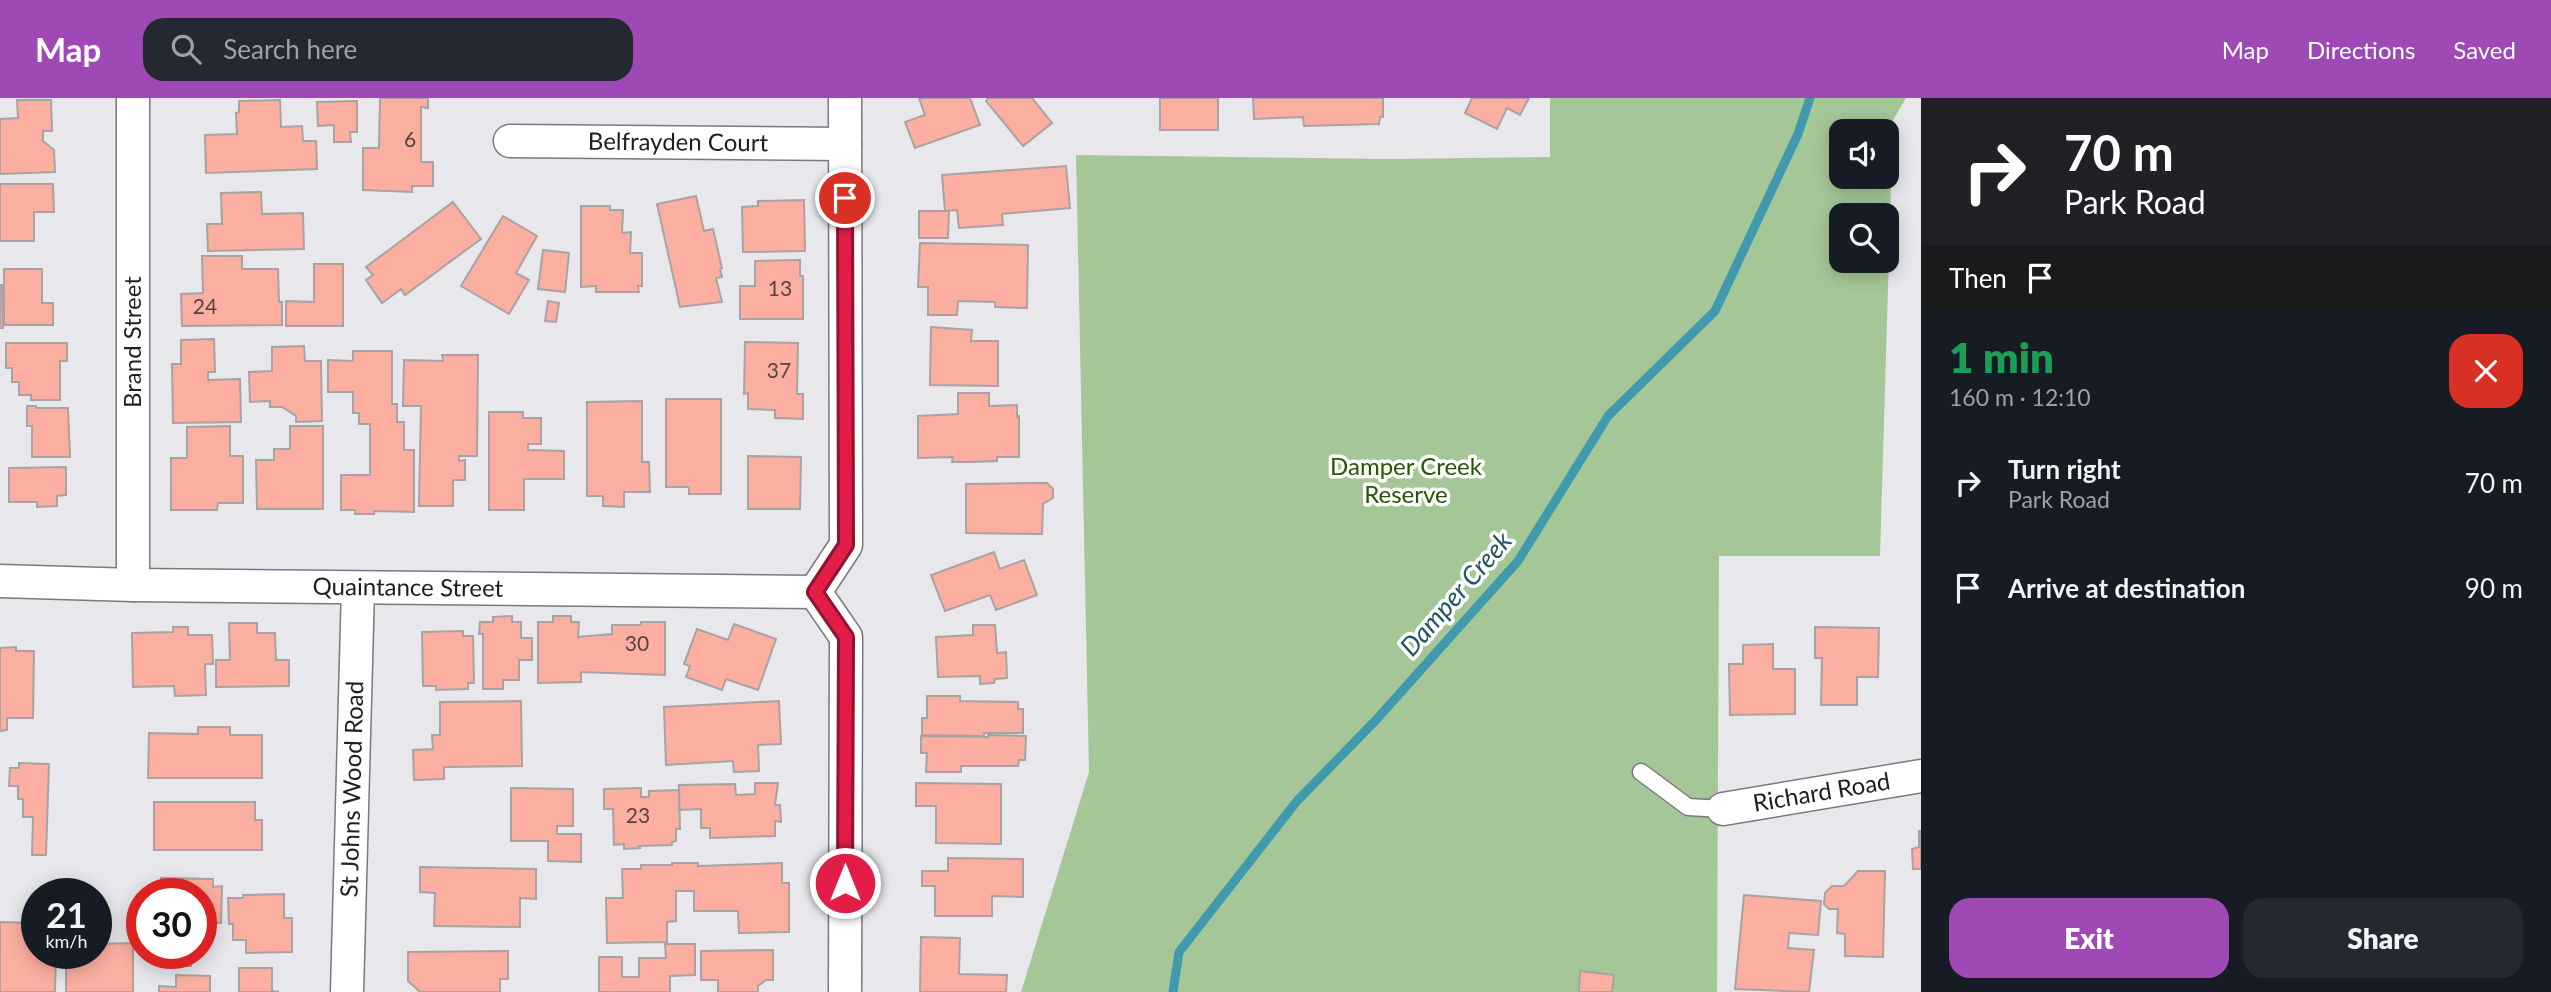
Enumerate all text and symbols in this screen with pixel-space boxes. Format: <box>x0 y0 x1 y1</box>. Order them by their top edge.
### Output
search box <box>143 18 633 81</box>
text: Map <box>35 29 101 69</box>
icon: search <box>167 30 205 68</box>
text: Search here <box>223 33 357 65</box>
text: Map <box>2222 35 2269 64</box>
text: Directions <box>2307 35 2415 64</box>
text: Saved <box>2453 35 2516 64</box>
map controls <box>1829 119 1899 273</box>
button: sound <box>1829 119 1899 189</box>
text: 70 m <box>2064 123 2174 181</box>
house number: 6 <box>404 126 416 151</box>
street label: Belfrayden Court <box>588 126 769 156</box>
icon: right <box>1949 126 2040 217</box>
pin <box>815 168 875 228</box>
icon: arrive <box>826 179 864 217</box>
text: Park Road <box>2064 182 2206 221</box>
button: search <box>1829 203 1899 273</box>
icon: arrive <box>2021 259 2059 297</box>
text: Then <box>1949 262 2007 294</box>
house number: 13 <box>768 275 792 300</box>
street label: Brand Street <box>117 276 146 408</box>
house number: 24 <box>193 293 217 318</box>
text: 1 min <box>1949 332 2054 382</box>
button: close <box>2449 334 2523 408</box>
house number: 37 <box>767 357 791 382</box>
text: 160 m · 12:10 <box>1949 383 2091 411</box>
park label: Damper Creek Reserve <box>1330 451 1483 508</box>
text: Turn right <box>2008 453 2121 485</box>
icon: right <box>1949 464 1987 502</box>
text: 70 m <box>2465 467 2523 499</box>
text: Park Road <box>2008 485 2110 513</box>
water label: Damper Creek <box>1393 524 1518 662</box>
icon: arrive <box>1949 569 1987 607</box>
street label: Quaintance Street <box>312 571 504 602</box>
text: Arrive at destination <box>2008 572 2245 604</box>
text: 90 m <box>2465 572 2523 604</box>
house number: 30 <box>625 630 649 655</box>
street label: St Johns Wood Road <box>334 680 368 898</box>
street label: Richard Road <box>1751 765 1892 817</box>
house number: 23 <box>626 802 650 827</box>
position arrow <box>808 846 882 920</box>
speed limit sign: 30 <box>126 878 217 969</box>
text: 21 <box>46 893 87 935</box>
button: Exit <box>1949 898 2229 978</box>
button: Share <box>2243 898 2523 978</box>
text: km/h <box>45 930 88 952</box>

